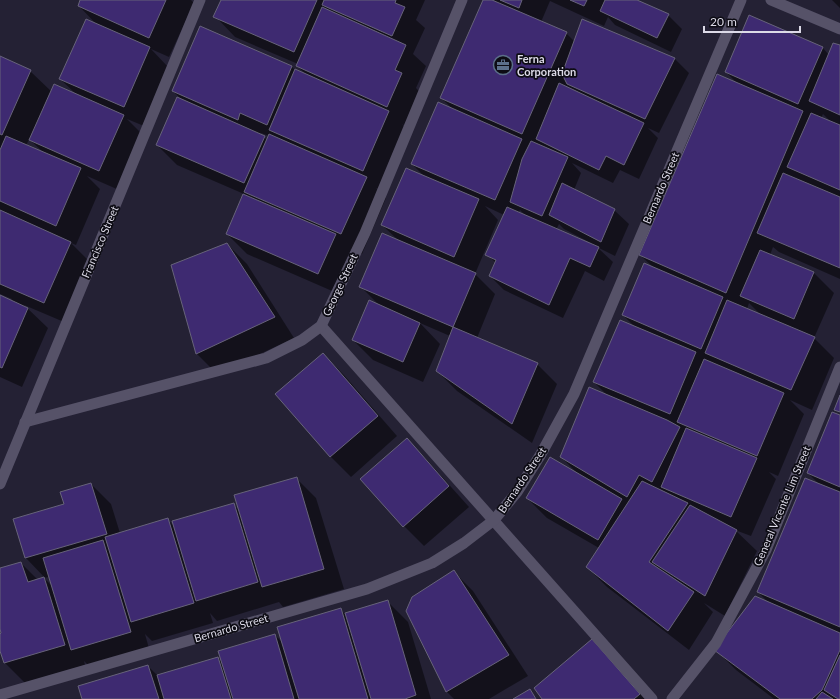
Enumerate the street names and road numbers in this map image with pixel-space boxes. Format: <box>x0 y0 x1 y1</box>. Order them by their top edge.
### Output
street label: Bernardo Street <box>640 150 681 226</box>
street label: Francisco Street <box>78 204 121 280</box>
street label: George Street <box>319 252 360 318</box>
street label: Bernardo Street <box>495 444 548 515</box>
street label: General Vicente Lim Street <box>750 444 813 568</box>
street label: Bernardo Street <box>192 611 269 644</box>

